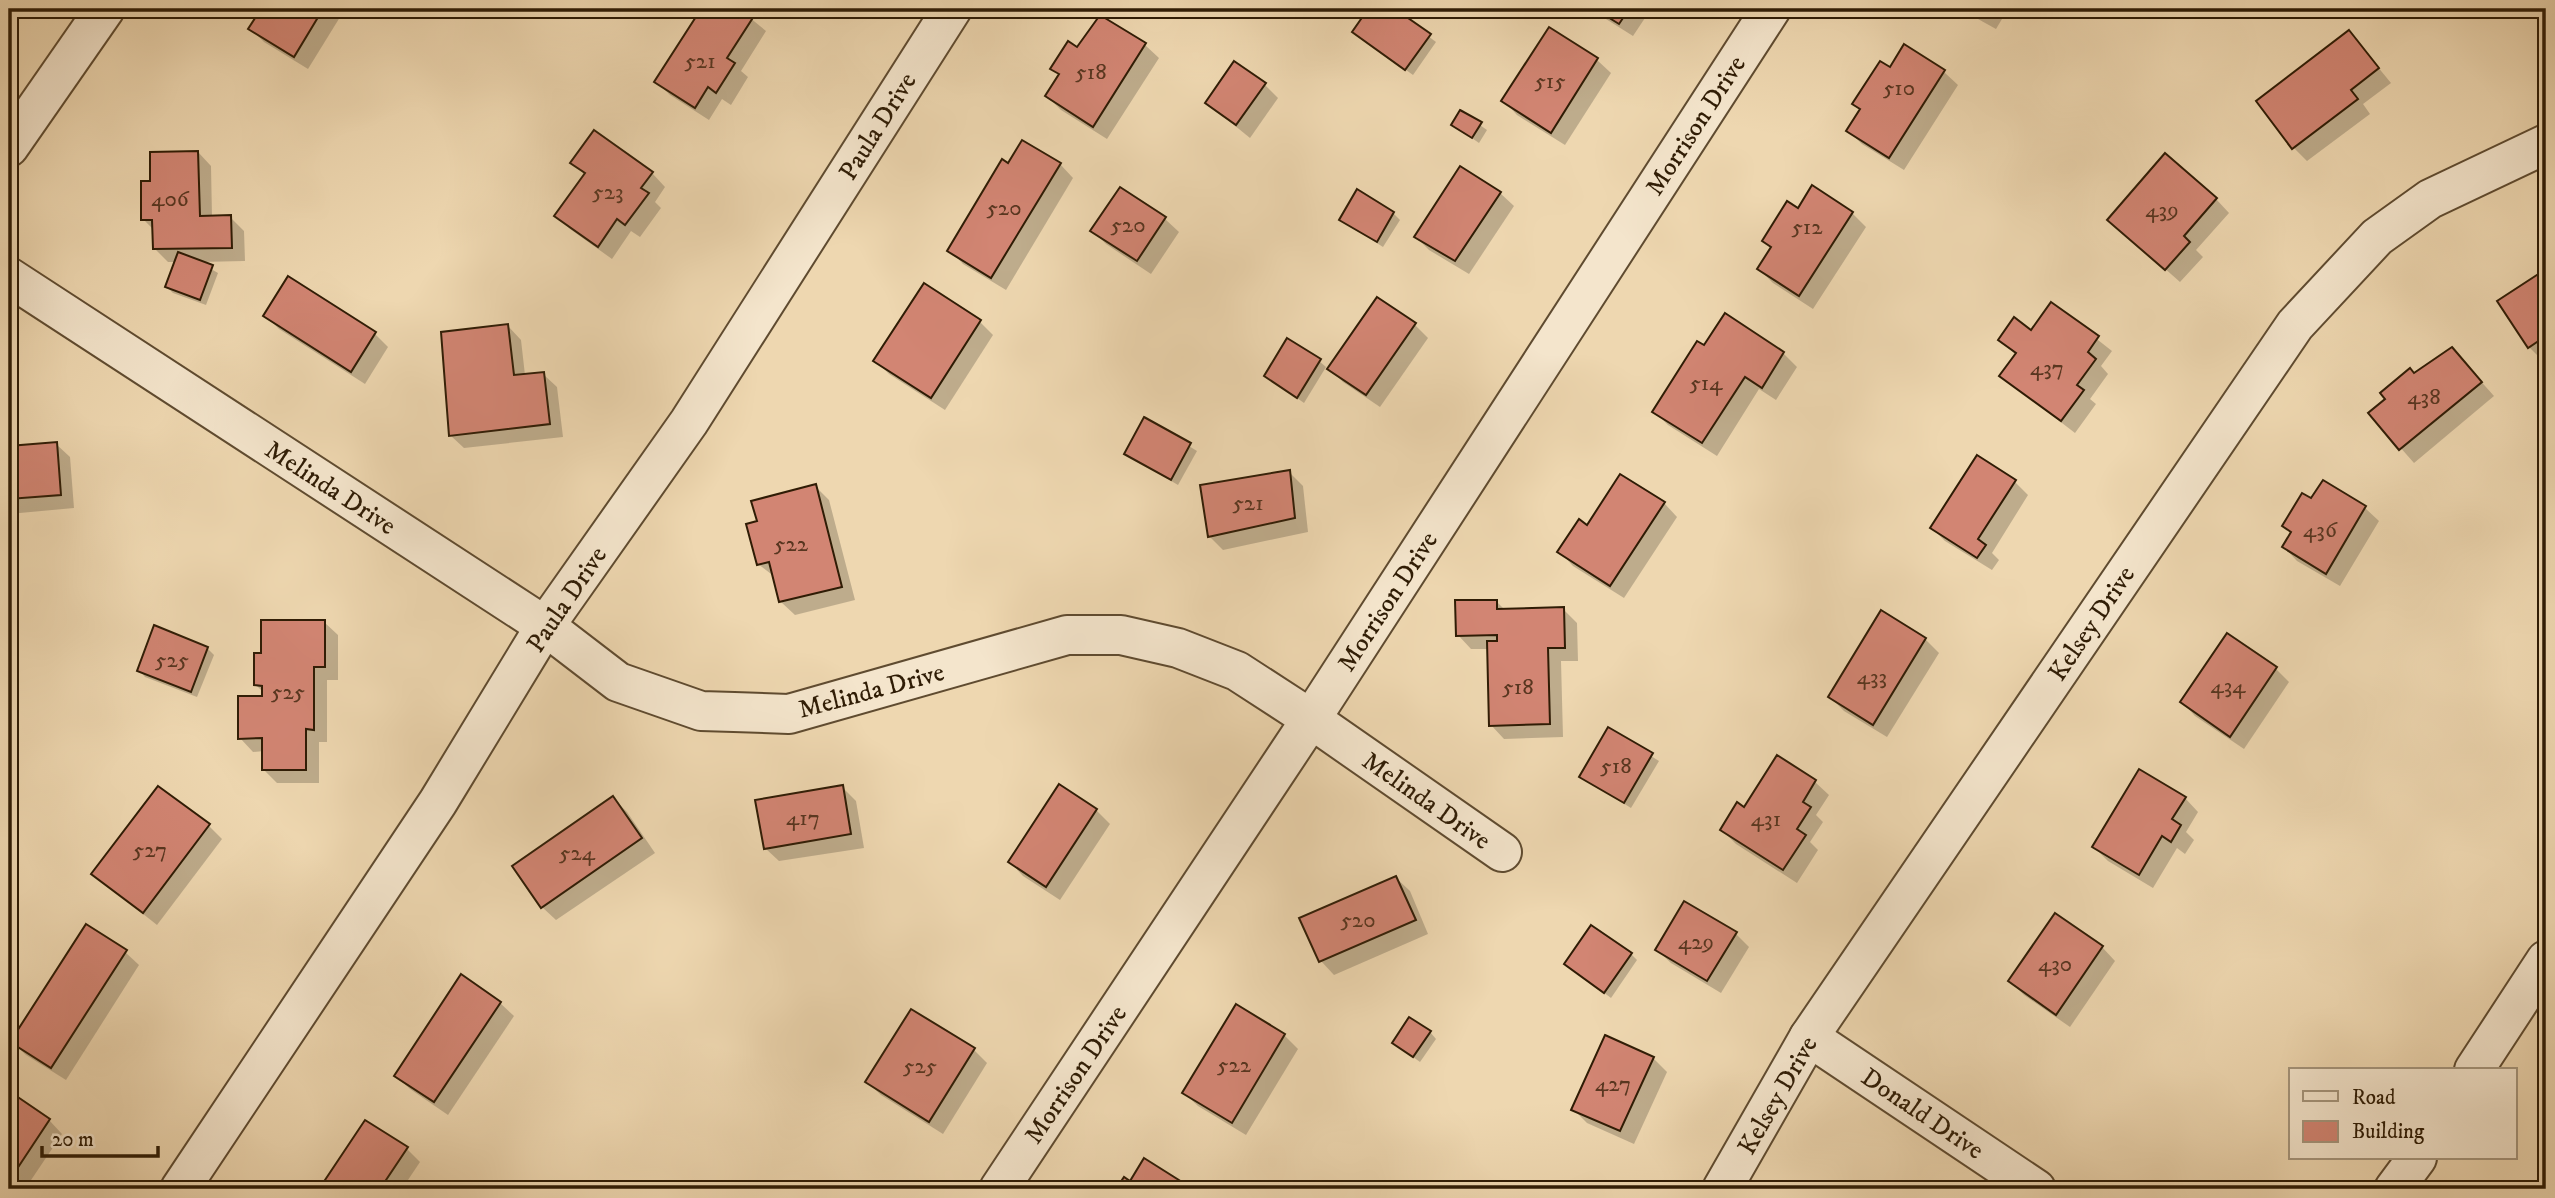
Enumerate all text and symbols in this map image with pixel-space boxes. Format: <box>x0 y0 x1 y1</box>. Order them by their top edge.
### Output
house number: 521 <box>684 47 716 76</box>
street label: Morrison Drive <box>1639 50 1754 202</box>
house number: 518 <box>1075 58 1107 87</box>
street label: Paula Drive <box>832 67 924 187</box>
house number: 515 <box>1534 67 1566 96</box>
house number: 510 <box>1883 74 1915 103</box>
house number: 523 <box>592 178 624 207</box>
house number: 406 <box>151 185 190 214</box>
house number: 520 <box>986 194 1022 223</box>
house number: 439 <box>2145 196 2179 225</box>
house number: 520 <box>1110 211 1146 240</box>
house number: 512 <box>1791 213 1823 242</box>
house number: 437 <box>2030 354 2064 383</box>
house number: 514 <box>1689 369 1723 398</box>
house number: 438 <box>2407 383 2441 412</box>
street label: Melinda Drive <box>258 434 402 543</box>
house number: 521 <box>1232 489 1264 518</box>
house number: 436 <box>2303 516 2338 545</box>
street label: Morrison Drive <box>1331 526 1446 678</box>
house number: 522 <box>774 530 809 559</box>
street label: Paula Drive <box>520 540 615 659</box>
street label: Kelsey Drive <box>2042 560 2143 688</box>
house number: 525 <box>155 646 189 675</box>
street label: Melinda Drive <box>795 656 948 727</box>
house number: 433 <box>1857 663 1887 692</box>
house number: 434 <box>2210 672 2246 701</box>
house number: 518 <box>1502 673 1534 702</box>
house number: 525 <box>271 678 305 707</box>
street label: Melinda Drive <box>1355 745 1497 858</box>
house number: 518 <box>1600 752 1632 781</box>
house number: 417 <box>786 804 820 833</box>
house number: 431 <box>1751 805 1781 834</box>
house number: 527 <box>133 836 167 865</box>
house number: 524 <box>559 839 596 868</box>
house number: 520 <box>1340 906 1376 935</box>
house number: 429 <box>1678 928 1714 957</box>
house number: 430 <box>2038 950 2072 979</box>
street label: Morrison Drive <box>1018 999 1135 1151</box>
street label: Kelsey Drive <box>1731 1030 1826 1161</box>
house number: 522 <box>1217 1051 1252 1080</box>
house number: 525 <box>903 1052 937 1081</box>
street label: Donald Drive <box>1855 1061 1990 1167</box>
legend <box>2289 1068 2516 1160</box>
house number: 427 <box>1595 1070 1631 1099</box>
text: Road <box>2352 1085 2396 1111</box>
scale bar <box>42 1114 158 1158</box>
text: Building <box>2352 1119 2425 1145</box>
text: 20 m <box>52 1127 94 1153</box>

